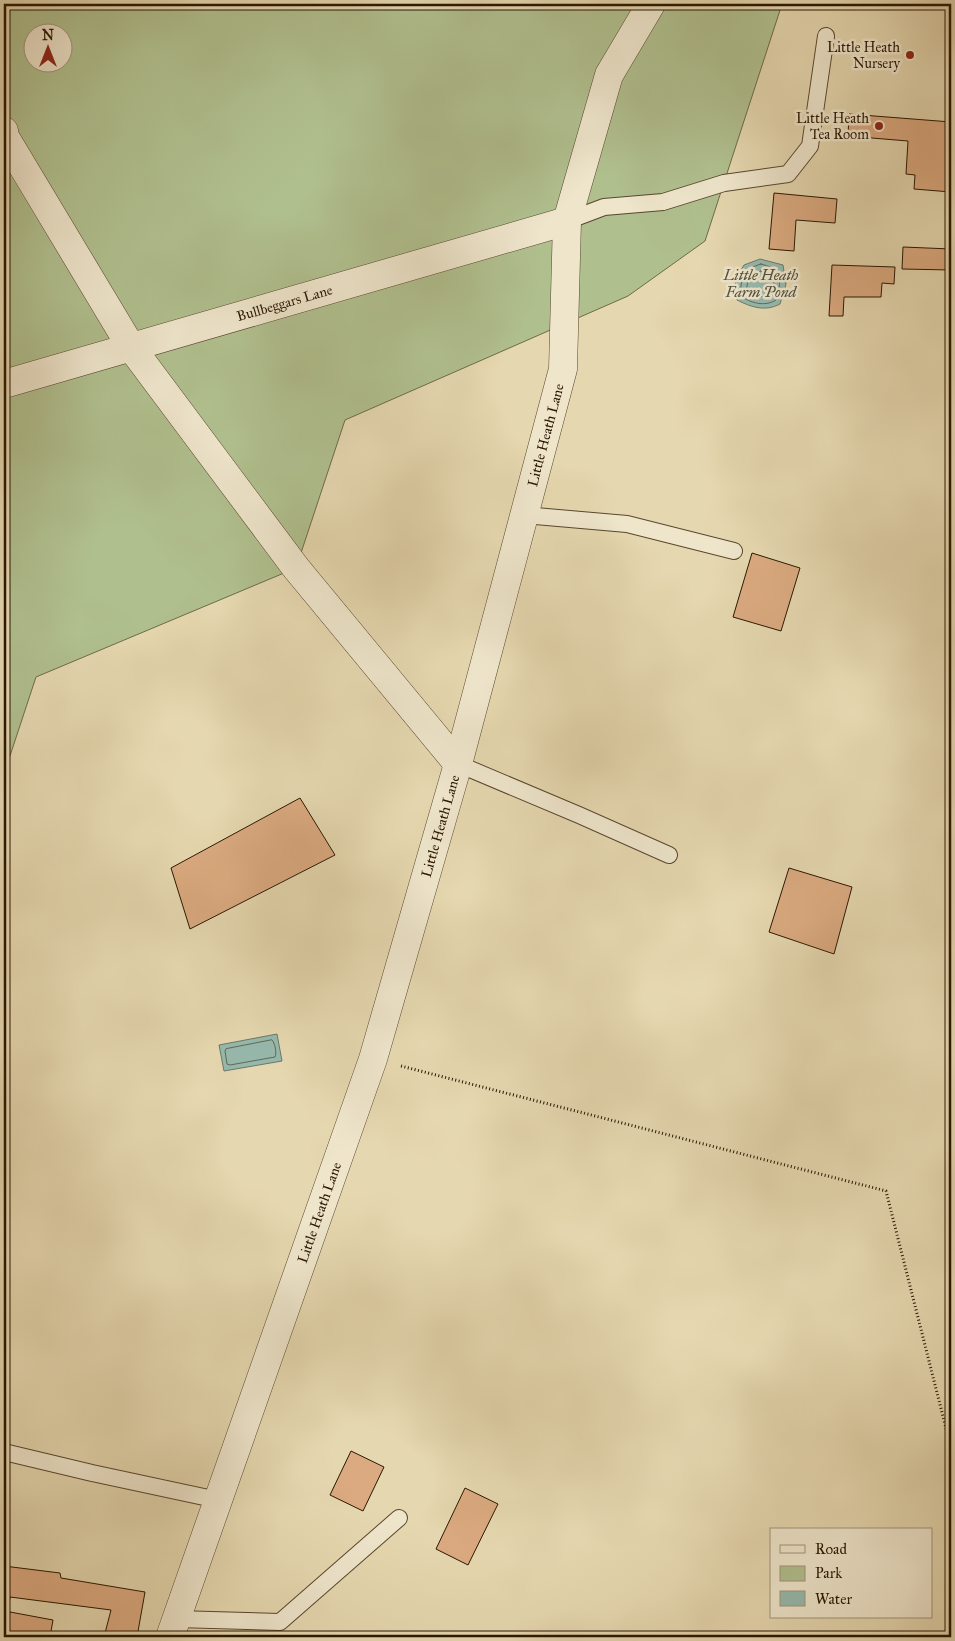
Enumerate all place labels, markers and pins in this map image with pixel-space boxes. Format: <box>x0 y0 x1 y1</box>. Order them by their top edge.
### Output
place label: Little Heath Nursery <box>827 39 900 72</box>
marker: Little Heath Nursery <box>904 49 916 61</box>
place label: Little Heath Tea Room <box>796 110 869 143</box>
marker: Little Heath Tea Room <box>873 120 885 132</box>

